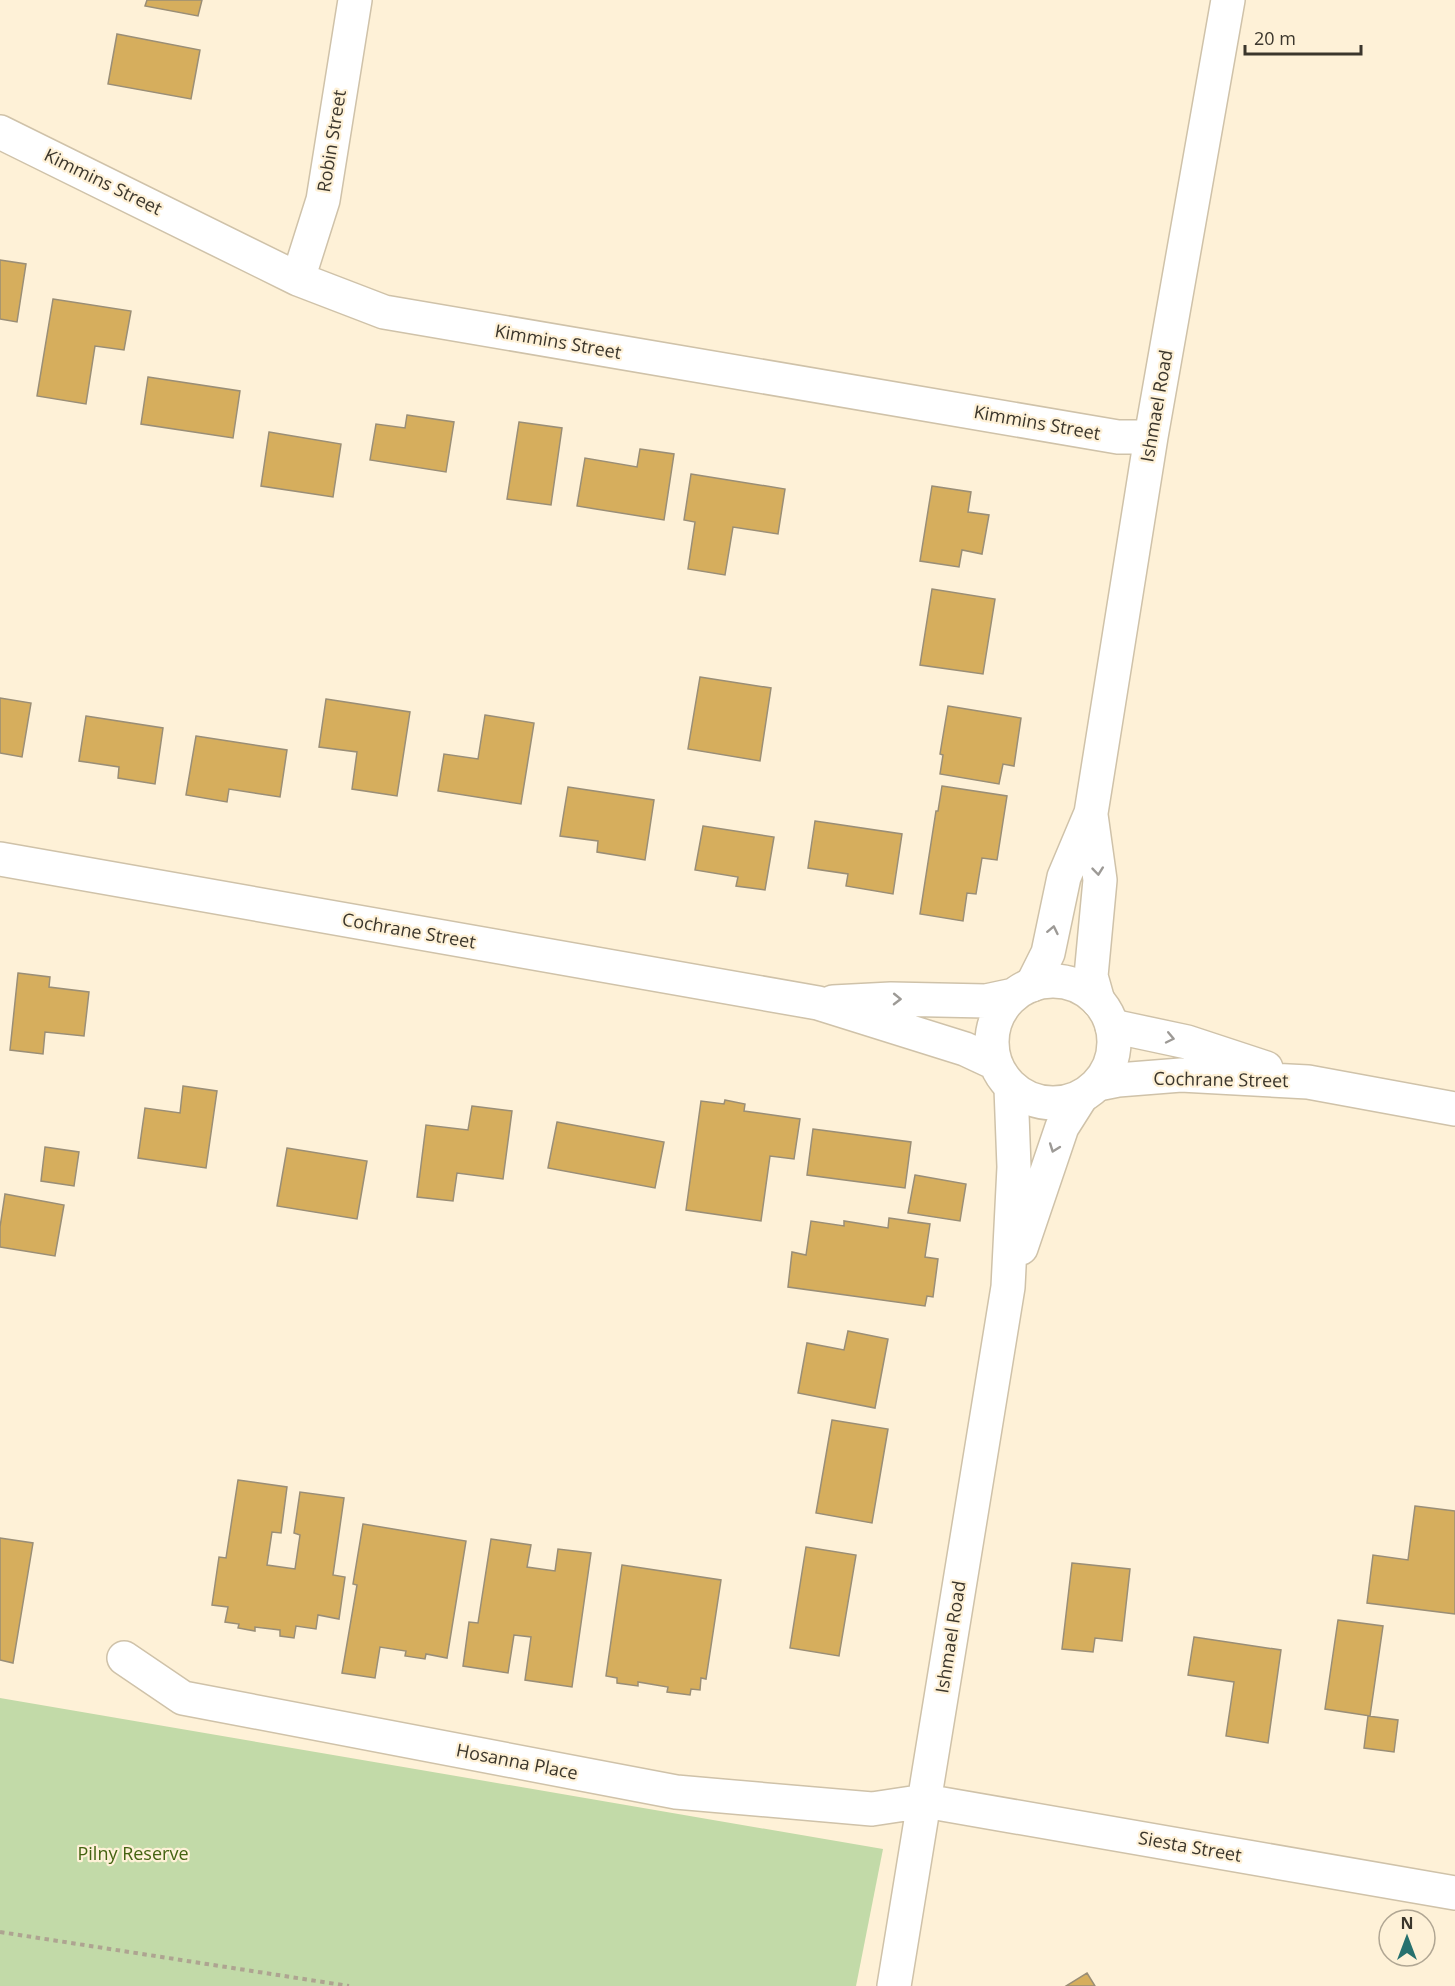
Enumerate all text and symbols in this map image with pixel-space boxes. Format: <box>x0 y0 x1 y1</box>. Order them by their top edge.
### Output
scale bar <box>1245 18 1360 56</box>
text: 20 m <box>1254 26 1296 50</box>
street label: Robin Street <box>311 88 351 194</box>
street label: Kimmins Street <box>41 142 166 220</box>
street label: Kimmins Street <box>493 318 623 364</box>
street label: Ishmael Road <box>1134 348 1178 464</box>
street label: Kimmins Street <box>972 399 1102 445</box>
one-way arrow <box>1092 867 1104 876</box>
street label: Cochrane Street <box>340 906 478 954</box>
one-way arrow <box>1045 925 1058 935</box>
one-way arrow <box>893 993 902 1005</box>
one-way arrow <box>1164 1031 1174 1044</box>
street label: Cochrane Street <box>1153 1066 1289 1092</box>
one-way arrow <box>1048 1142 1061 1153</box>
street label: Ishmael Road <box>929 1579 971 1695</box>
street label: Hosanna Place <box>454 1737 580 1785</box>
street label: Siesta Street <box>1137 1825 1244 1867</box>
park label: Pilny Reserve <box>77 1841 189 1865</box>
north arrow <box>1377 1908 1437 1968</box>
text: N <box>1400 1912 1414 1934</box>

